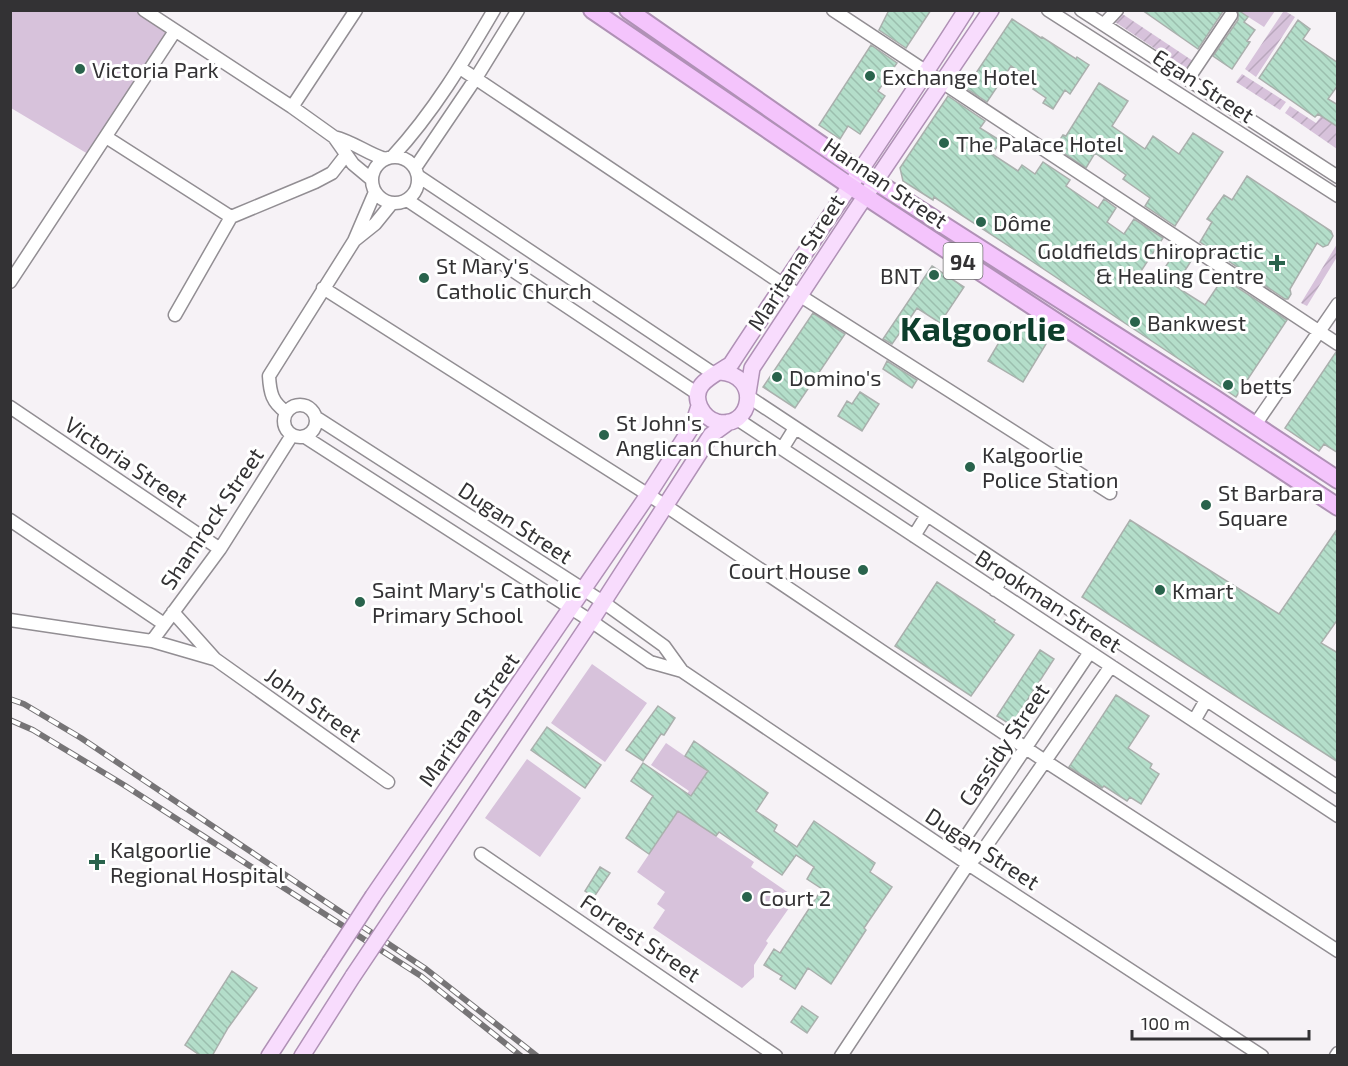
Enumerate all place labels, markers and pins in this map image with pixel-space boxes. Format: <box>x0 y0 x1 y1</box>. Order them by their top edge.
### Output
place label: Victoria Park <box>92 56 219 82</box>
marker: Victoria Park <box>73 62 87 76</box>
place label: Exchange Hotel <box>882 63 1037 89</box>
marker: Exchange Hotel <box>863 69 877 83</box>
place label: The Palace Hotel <box>956 130 1124 156</box>
marker: The Palace Hotel <box>937 136 951 150</box>
place label: Dôme <box>993 209 1051 235</box>
marker: Dôme <box>974 215 988 229</box>
place label: Goldfields Chiropractic & Healing Centre <box>1037 237 1264 288</box>
place label: St Mary's Catholic Church <box>436 252 592 303</box>
marker: Goldfields Chiropractic & Healing Centre <box>1268 254 1286 272</box>
place label: BNT <box>880 262 922 288</box>
marker: BNT <box>927 268 941 282</box>
marker: St Mary's Catholic Church <box>417 271 431 285</box>
place label: Bankwest <box>1147 309 1246 335</box>
marker: Bankwest <box>1128 315 1142 329</box>
place label: Domino's <box>789 364 882 390</box>
marker: Domino's <box>770 370 784 384</box>
place label: betts <box>1240 372 1292 398</box>
marker: betts <box>1221 378 1235 392</box>
place label: St John's Anglican Church <box>616 409 777 460</box>
marker: St John's Anglican Church <box>597 428 611 442</box>
place label: Kalgoorlie Police Station <box>982 441 1118 492</box>
marker: Kalgoorlie Police Station <box>963 460 977 474</box>
place label: St Barbara Square <box>1218 479 1324 530</box>
marker: St Barbara Square <box>1199 498 1213 512</box>
place label: Court House <box>729 557 851 583</box>
marker: Court House <box>856 563 870 577</box>
place label: Saint Mary's Catholic Primary School <box>372 576 582 627</box>
place label: Kmart <box>1172 577 1234 603</box>
marker: Kmart <box>1153 583 1167 597</box>
marker: Saint Mary's Catholic Primary School <box>353 595 367 609</box>
place label: Kalgoorlie Regional Hospital <box>110 836 285 887</box>
marker: Kalgoorlie Regional Hospital <box>88 853 106 871</box>
place label: Court 2 <box>759 884 831 910</box>
marker: Court 2 <box>740 890 754 904</box>

